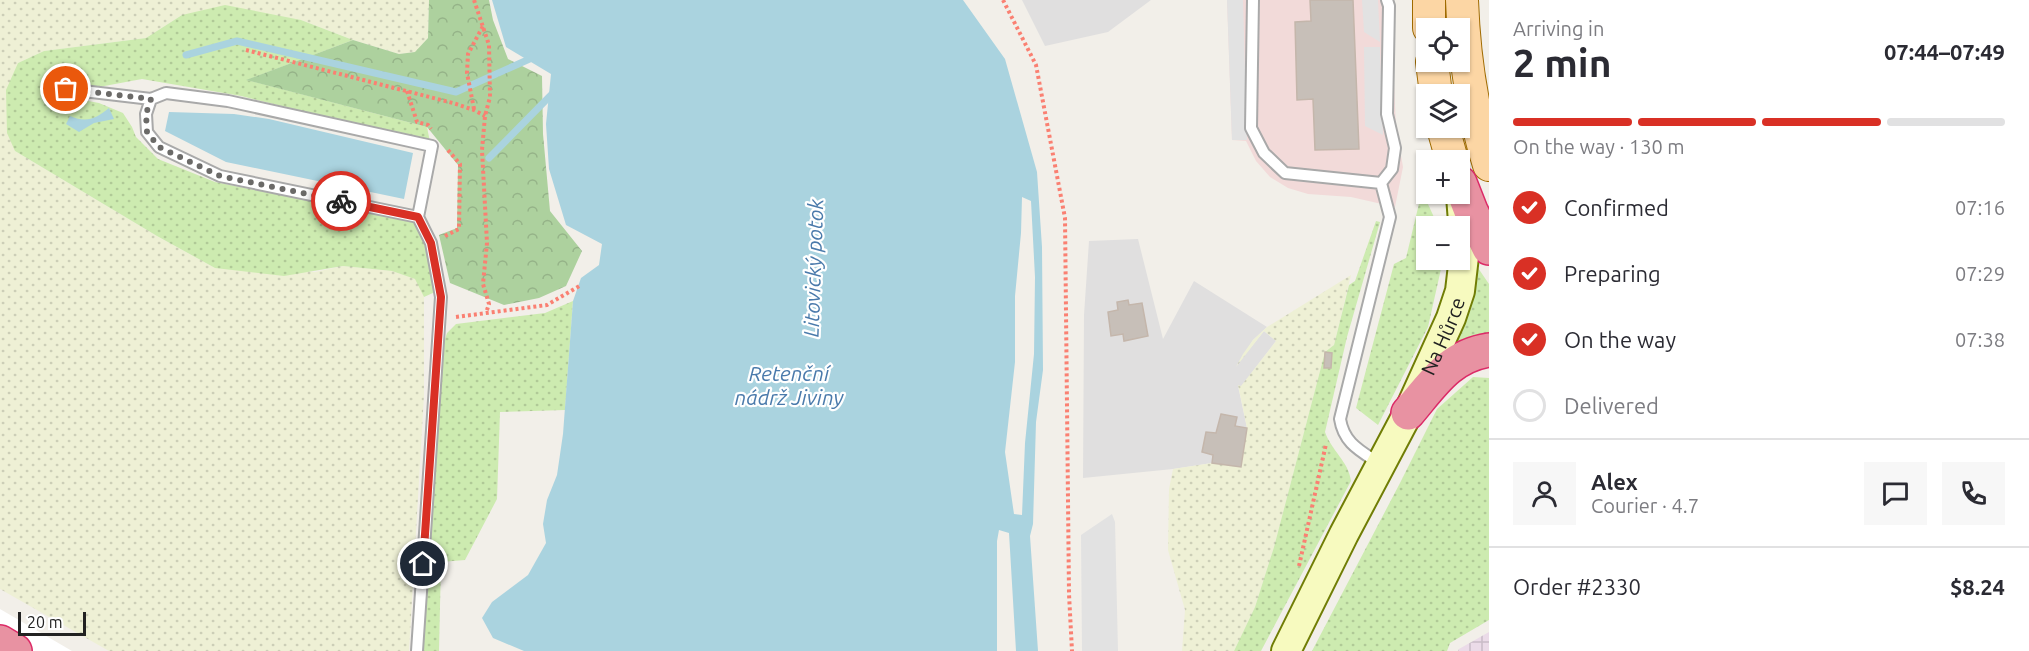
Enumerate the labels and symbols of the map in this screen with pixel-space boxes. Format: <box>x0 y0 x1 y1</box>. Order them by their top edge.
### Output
pin <box>40 63 91 114</box>
courier <box>311 171 371 231</box>
water label: Litovický potok <box>799 198 827 338</box>
street label: Na Hůrce <box>1415 294 1469 378</box>
water label: Retenční nádrž Jiviny <box>735 361 845 409</box>
pin <box>397 538 448 589</box>
scale bar <box>18 609 86 636</box>

